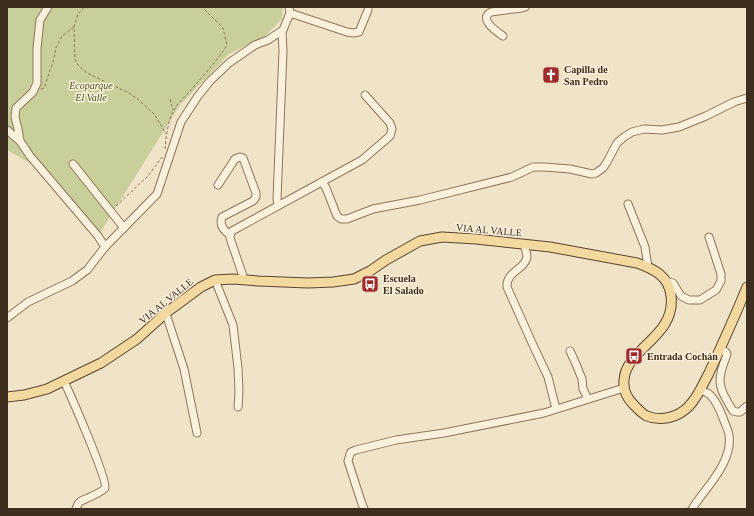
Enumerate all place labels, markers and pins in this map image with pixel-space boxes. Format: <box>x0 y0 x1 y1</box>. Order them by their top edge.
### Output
place label: Capilla de San Pedro <box>564 64 608 87</box>
church icon: Capilla de San Pedro <box>541 65 561 85</box>
place label: Escuela El Salado <box>383 273 424 296</box>
bus stop icon: Escuela El Salado <box>360 274 380 294</box>
bus stop icon: Entrada Cochán <box>624 346 644 366</box>
place label: Entrada Cochán <box>647 351 718 362</box>

